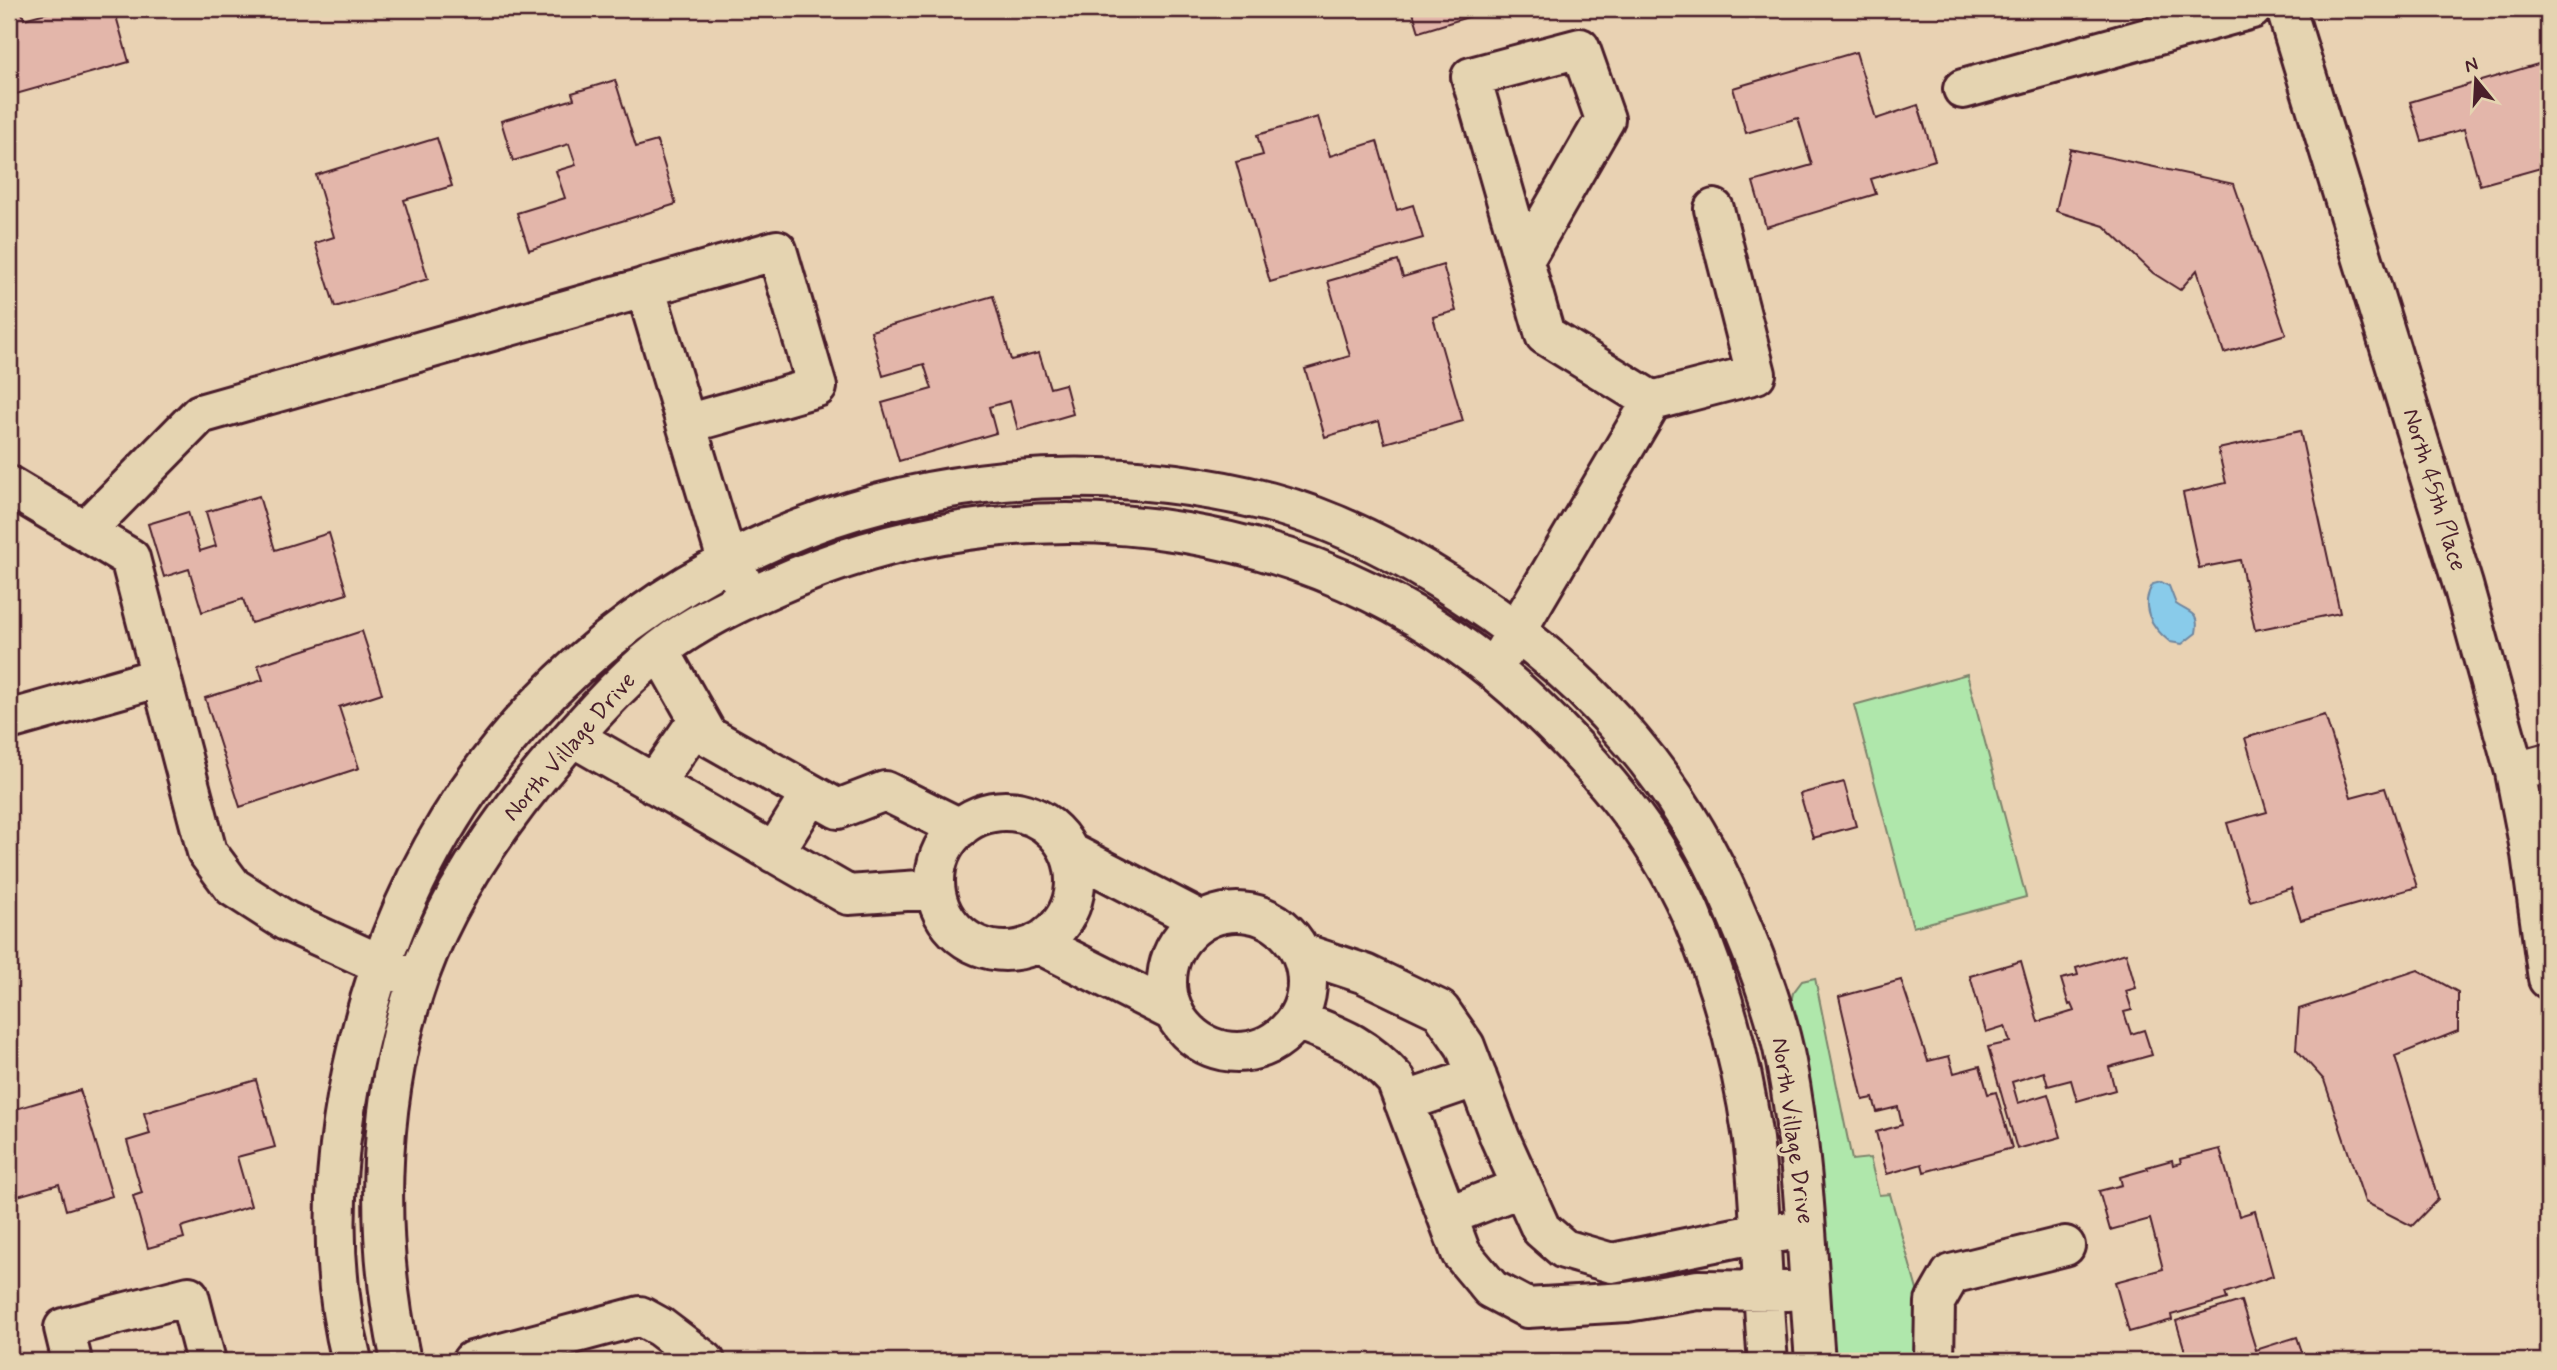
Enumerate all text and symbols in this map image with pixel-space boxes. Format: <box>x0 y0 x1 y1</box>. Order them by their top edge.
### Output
north arrow <box>2442 46 2512 116</box>
text: N <box>2461 51 2481 79</box>
street label: North 45th Place <box>2395 405 2473 575</box>
street label: North Village Drive <box>497 666 643 828</box>
street label: North Village Drive <box>1764 1036 1820 1226</box>

